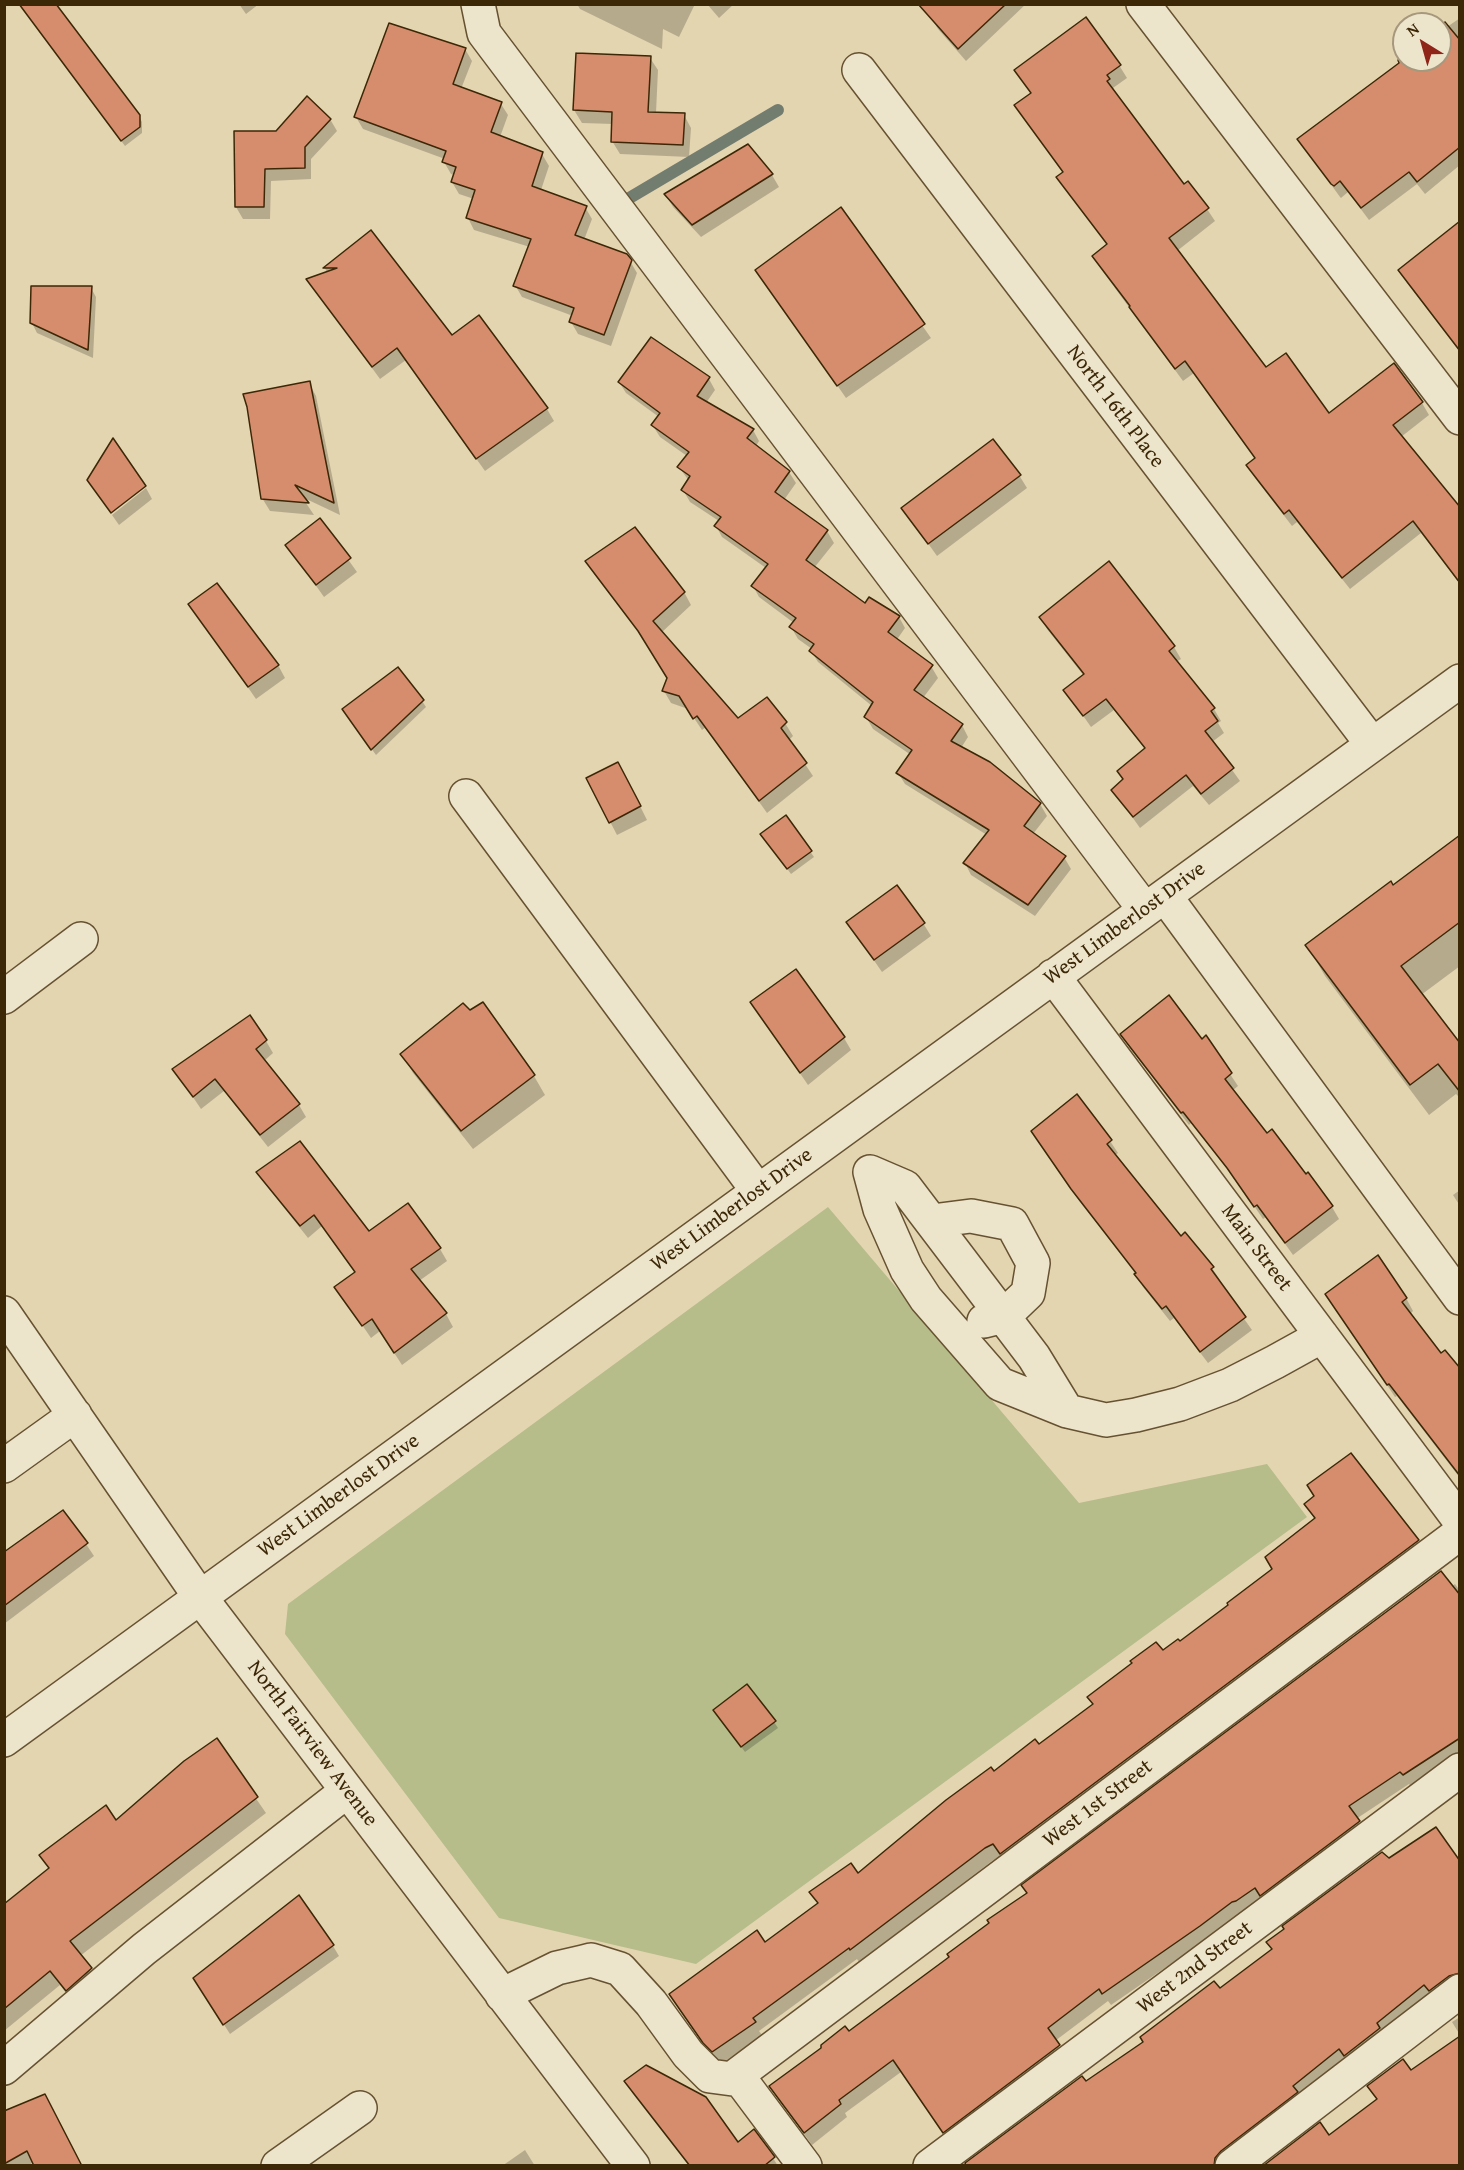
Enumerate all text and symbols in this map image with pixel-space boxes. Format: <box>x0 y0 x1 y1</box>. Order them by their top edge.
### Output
north arrow <box>1392 12 1452 72</box>
text: N <box>1401 16 1424 42</box>
street label: North 16th Place <box>1061 341 1169 473</box>
street label: West Limberlost Drive <box>1039 857 1211 991</box>
street label: West Limberlost Drive <box>646 1143 818 1277</box>
street label: Main Street <box>1215 1199 1297 1297</box>
street label: West Limberlost Drive <box>253 1429 425 1563</box>
street label: North Fairview Avenue <box>241 1656 383 1832</box>
street label: West 1st Street <box>1038 1755 1158 1853</box>
street label: West 2nd Street <box>1132 1916 1258 2020</box>

